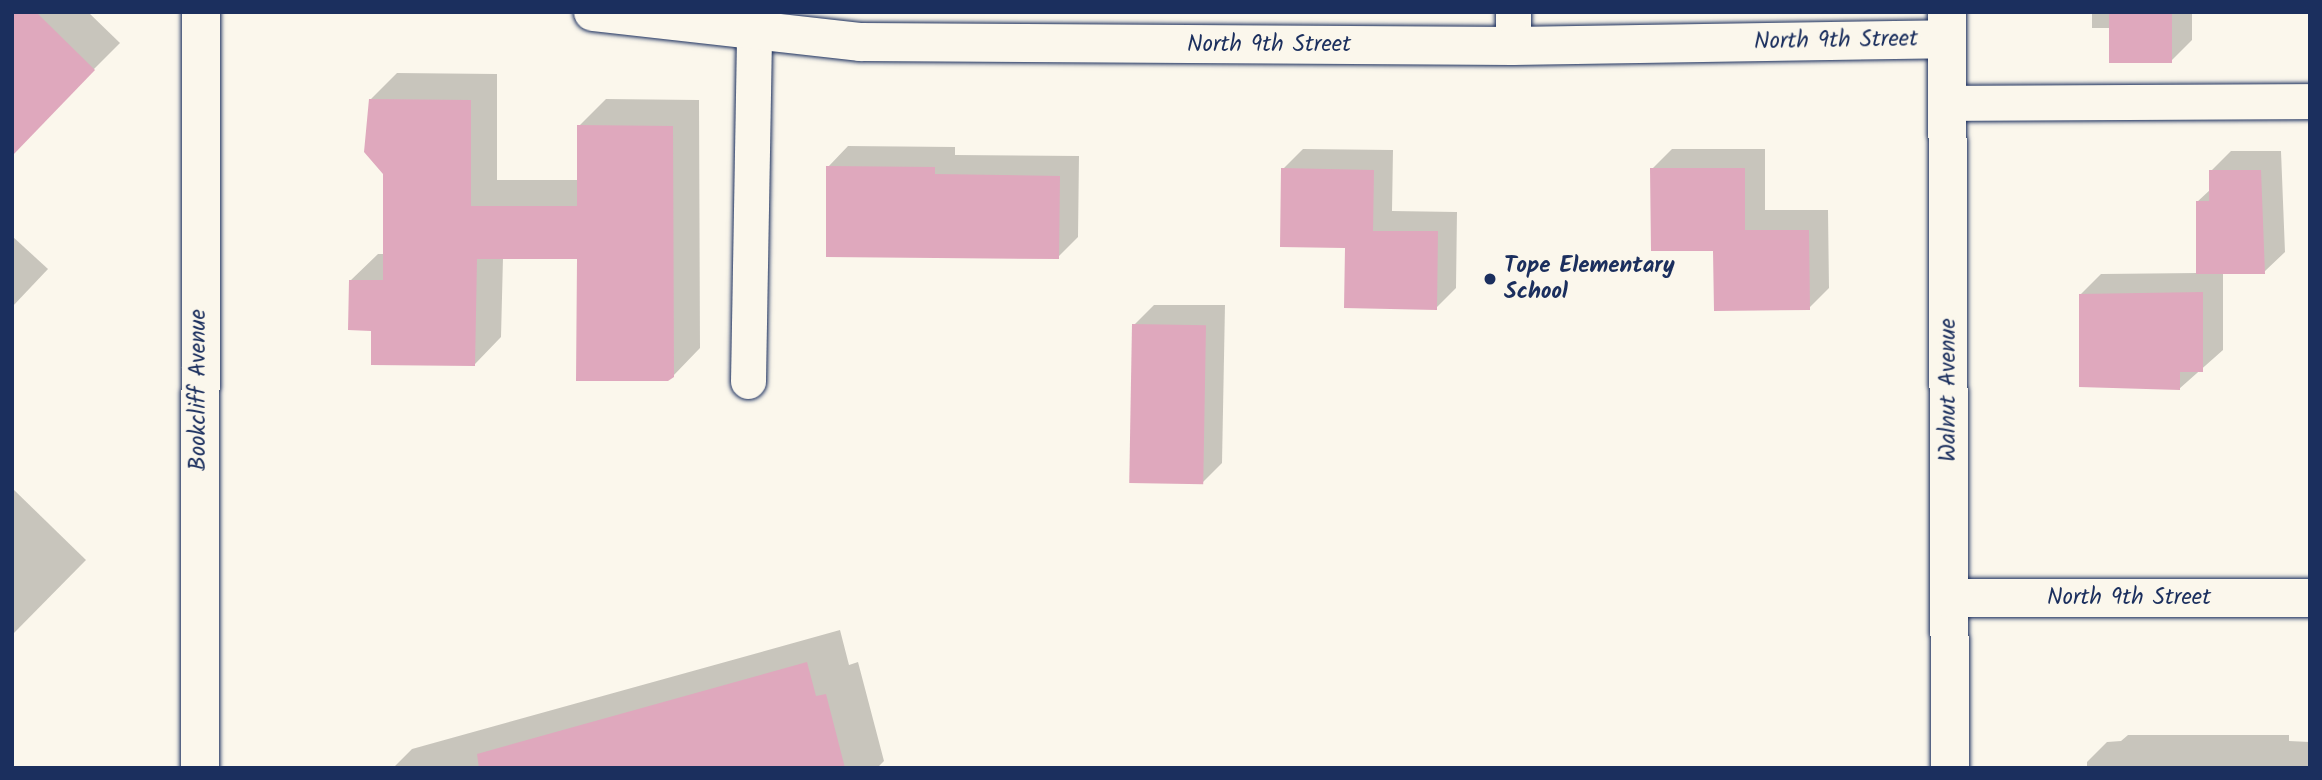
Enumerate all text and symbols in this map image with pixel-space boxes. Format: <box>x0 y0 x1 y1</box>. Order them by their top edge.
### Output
street label: North 9th Street <box>1754 26 1918 56</box>
street label: North 9th Street <box>1187 31 1351 59</box>
place label: Tope Elementary School <box>1504 252 1675 306</box>
marker: Tope Elementary School <box>1482 271 1498 287</box>
street label: Bookcliff Avenue <box>185 309 213 471</box>
street label: Walnut Avenue <box>1935 318 1963 462</box>
street label: North 9th Street <box>2047 584 2211 612</box>

